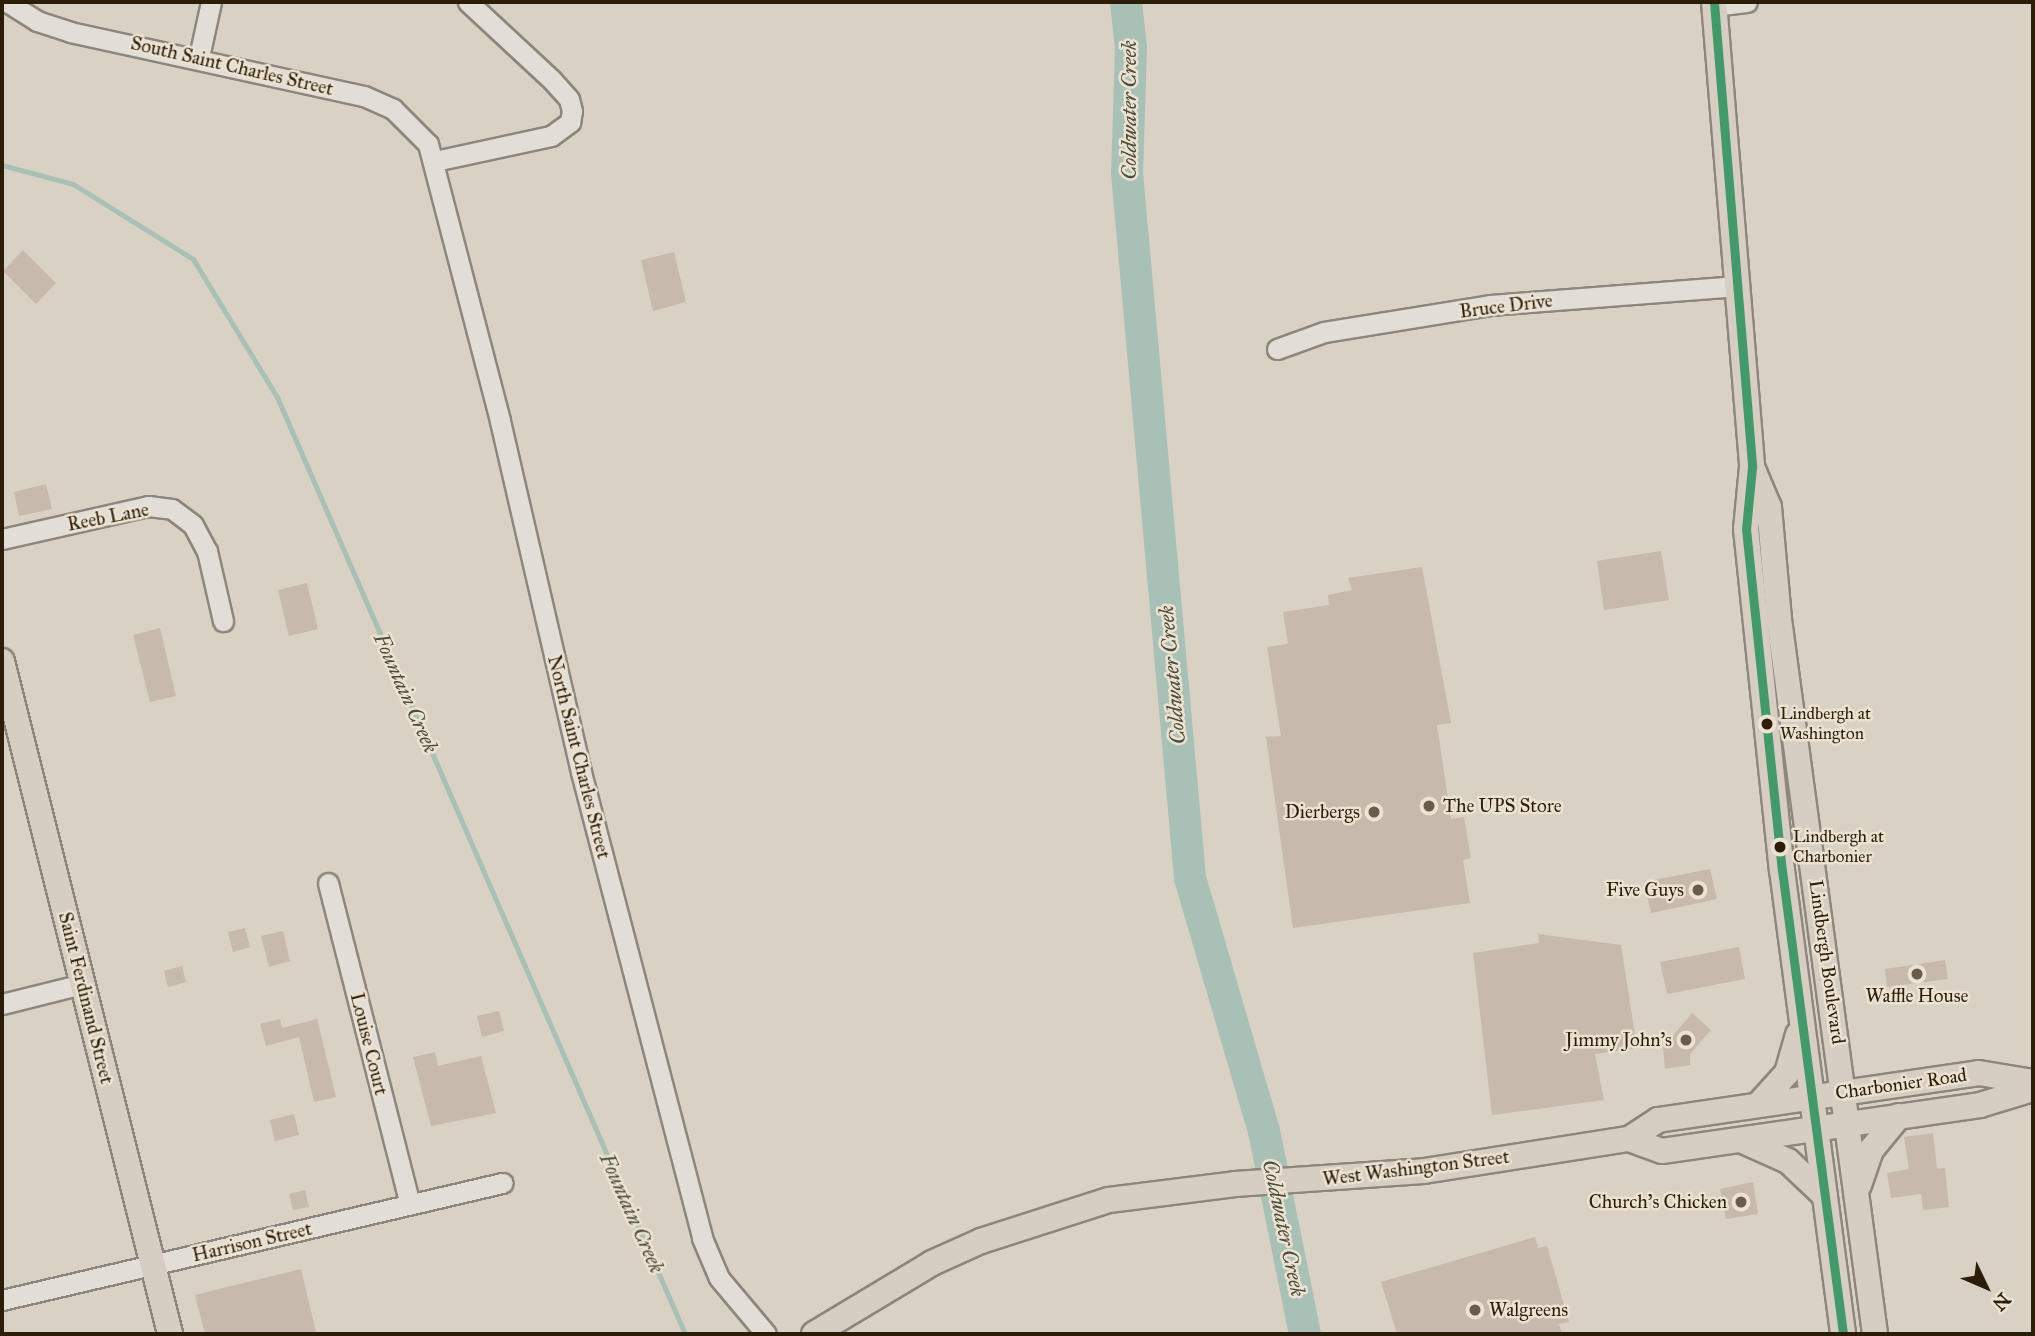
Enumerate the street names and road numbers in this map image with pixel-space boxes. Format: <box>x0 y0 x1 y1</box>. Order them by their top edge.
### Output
street label: South Saint Charles Street <box>129 32 335 100</box>
street label: Bruce Drive <box>1458 289 1554 323</box>
street label: Reeb Lane <box>65 498 151 536</box>
street label: North Saint Charles Street <box>543 653 615 861</box>
street label: Lindbergh Boulevard <box>1804 878 1850 1046</box>
street label: Saint Ferdinand Street <box>54 910 118 1086</box>
street label: Louise Court <box>345 990 393 1098</box>
street label: Charbonier Road <box>1834 1063 1968 1105</box>
street label: West Washington Street <box>1321 1145 1511 1191</box>
street label: Harrison Street <box>190 1217 314 1267</box>

